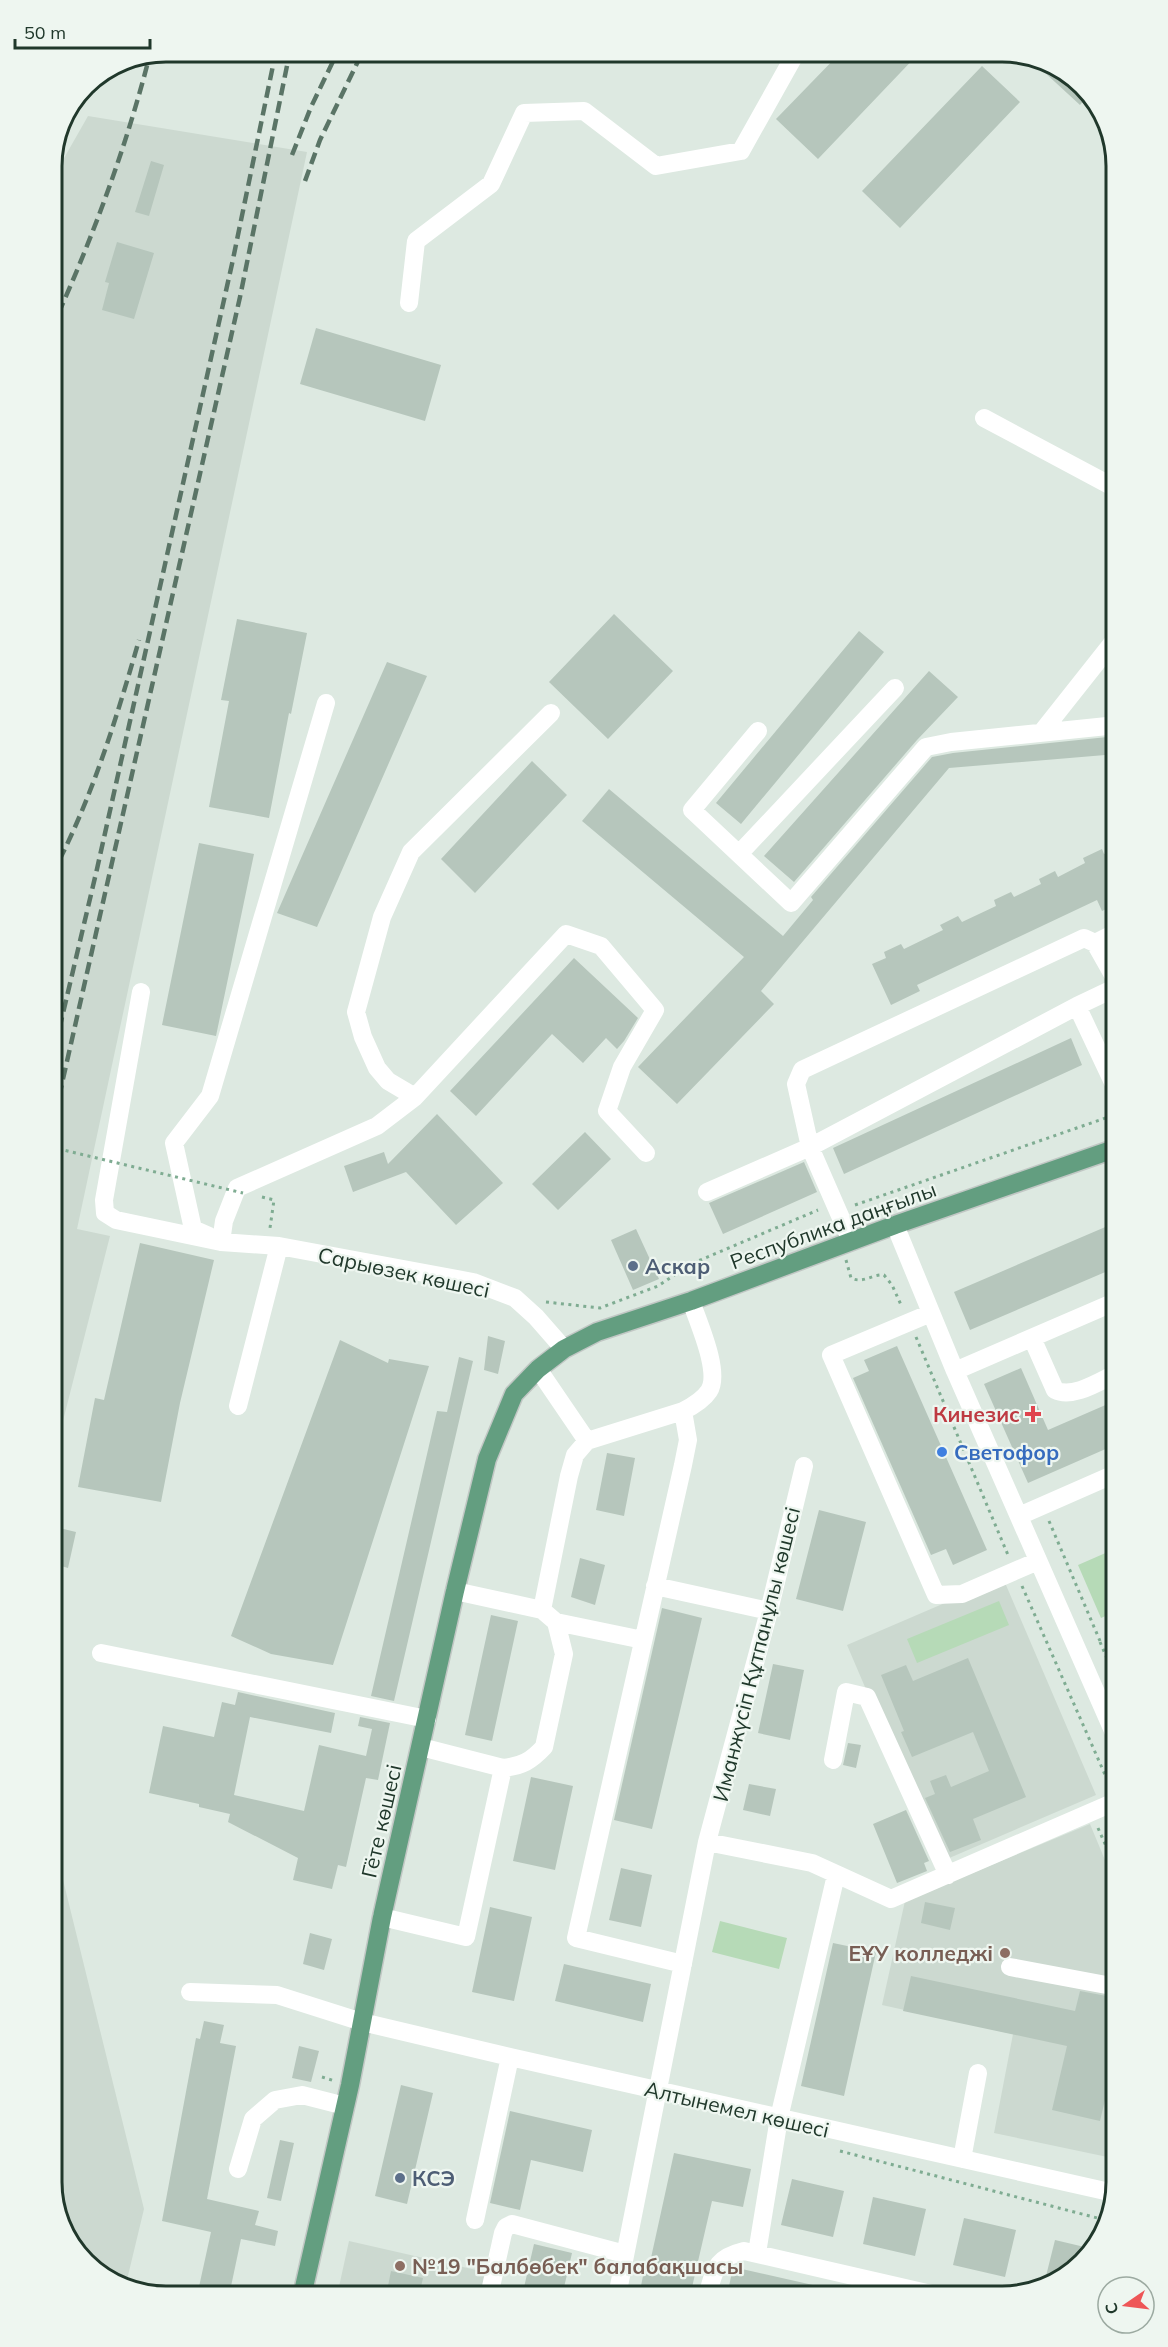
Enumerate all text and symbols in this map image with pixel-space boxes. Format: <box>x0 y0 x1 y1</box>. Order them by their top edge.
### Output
scale bar <box>15 12 150 50</box>
text: 50 m <box>24 21 66 44</box>
street label: Республика даңғылы <box>726 1176 940 1274</box>
street label: Сарыөзек көшесі <box>316 1241 492 1303</box>
place label: Аскар <box>645 1253 710 1279</box>
marker: Аскар <box>626 1259 640 1273</box>
place label: Кинезис <box>933 1401 1020 1427</box>
marker: Кинезис <box>1024 1405 1042 1423</box>
place label: Светофор <box>954 1439 1059 1465</box>
marker: Светофор <box>935 1445 949 1459</box>
street label: Иманжүсіп Құтпанұлы көшесі <box>707 1504 805 1804</box>
street label: Гёте көшесі <box>355 1762 407 1880</box>
place label: ЕҰУ колледжі <box>849 1940 993 1966</box>
marker: ЕҰУ колледжі <box>998 1946 1012 1960</box>
street label: Алтынемел көшесі <box>642 2075 832 2143</box>
place label: КСЭ <box>412 2165 455 2191</box>
marker: КСЭ <box>393 2171 407 2185</box>
place label: №19 "Балбөбек" балабақшасы <box>412 2253 743 2279</box>
marker: №19 "Балбөбек" балабақшасы <box>393 2259 407 2273</box>
north arrow <box>1096 2275 1156 2335</box>
text: С <box>1100 2301 1122 2316</box>

